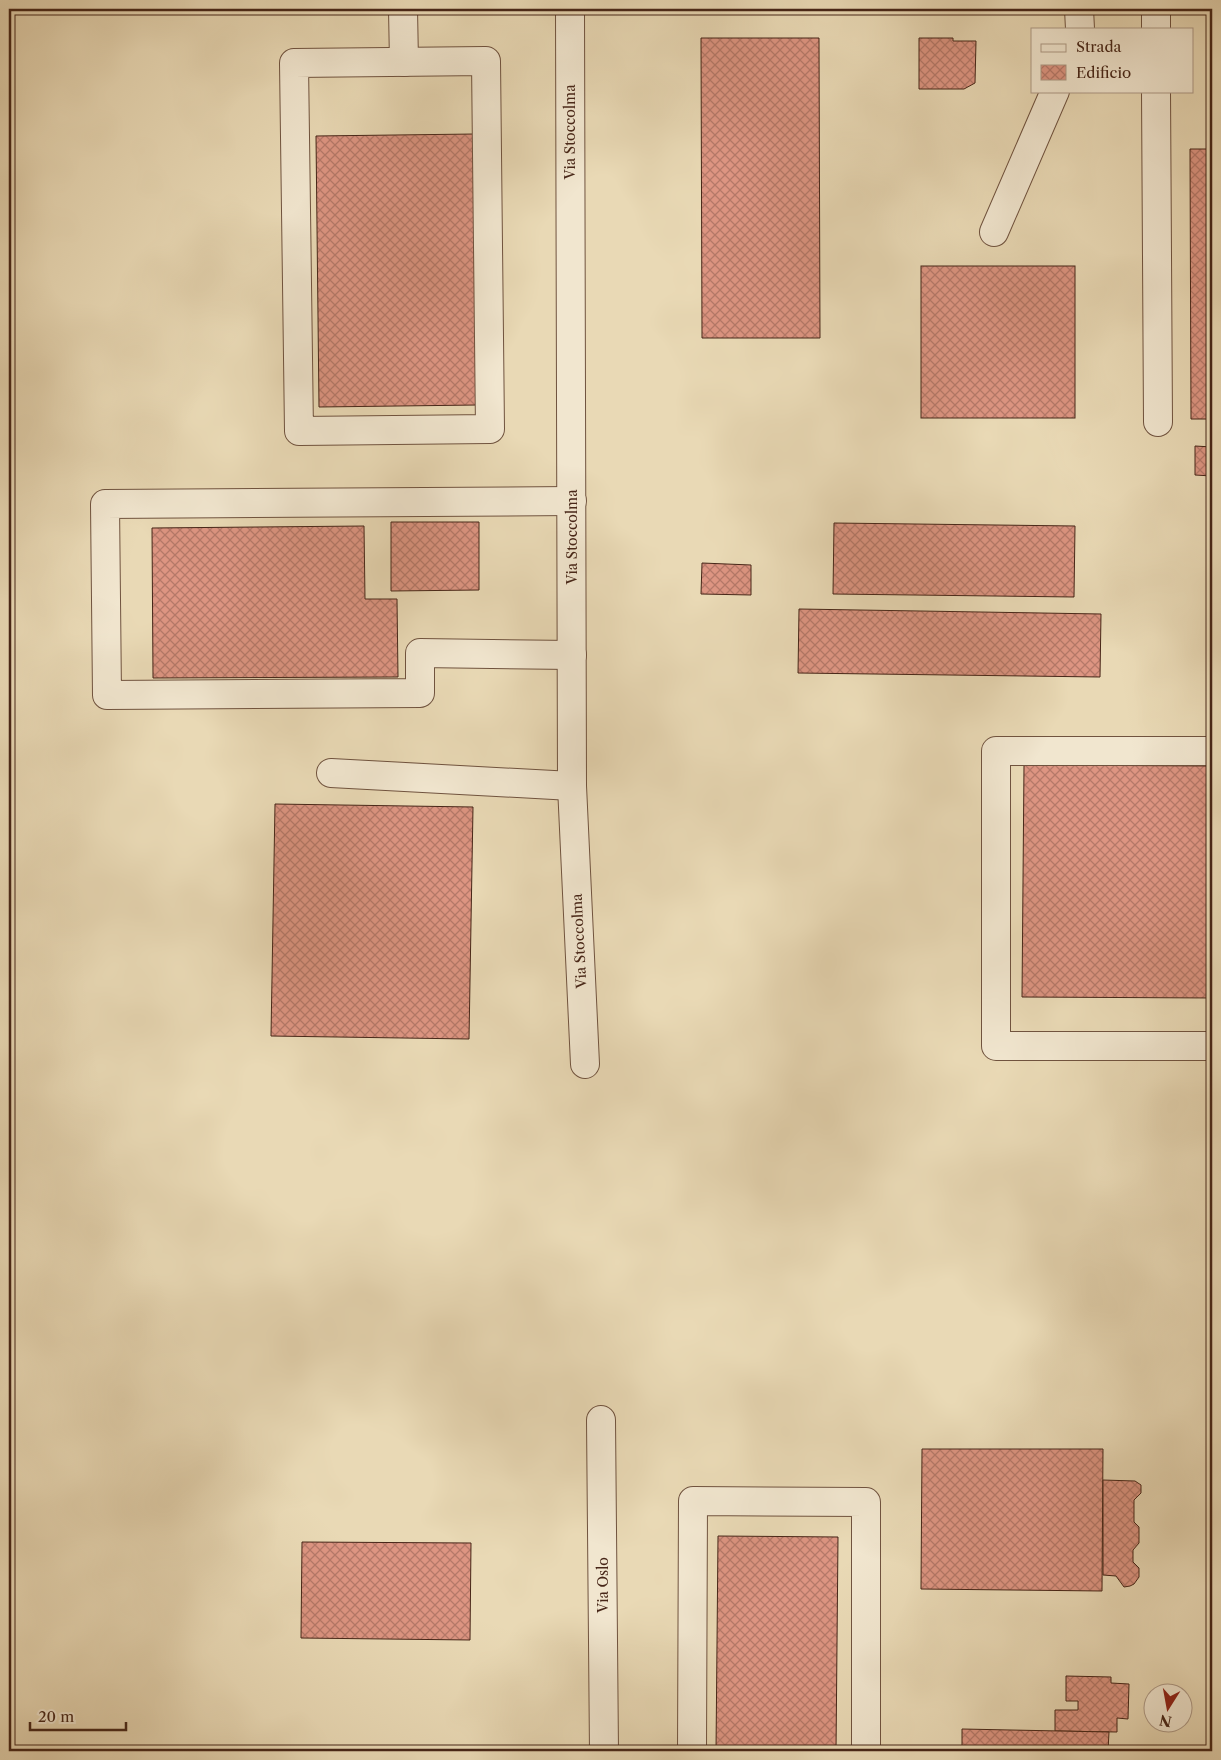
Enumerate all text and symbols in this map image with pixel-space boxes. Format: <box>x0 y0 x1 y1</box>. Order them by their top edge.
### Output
legend <box>1031 28 1194 92</box>
text: Strada <box>1076 37 1122 56</box>
text: Edificio <box>1076 63 1131 82</box>
street label: Via Stoccolma <box>561 84 579 181</box>
street label: Via Stoccolma <box>563 489 581 586</box>
street label: Via Stoccolma <box>567 892 591 990</box>
street label: Via Oslo <box>594 1557 612 1614</box>
north arrow <box>1144 1682 1194 1732</box>
scale bar <box>30 1700 126 1732</box>
text: 20 m <box>38 1707 74 1726</box>
text: N <box>1158 1711 1173 1731</box>

